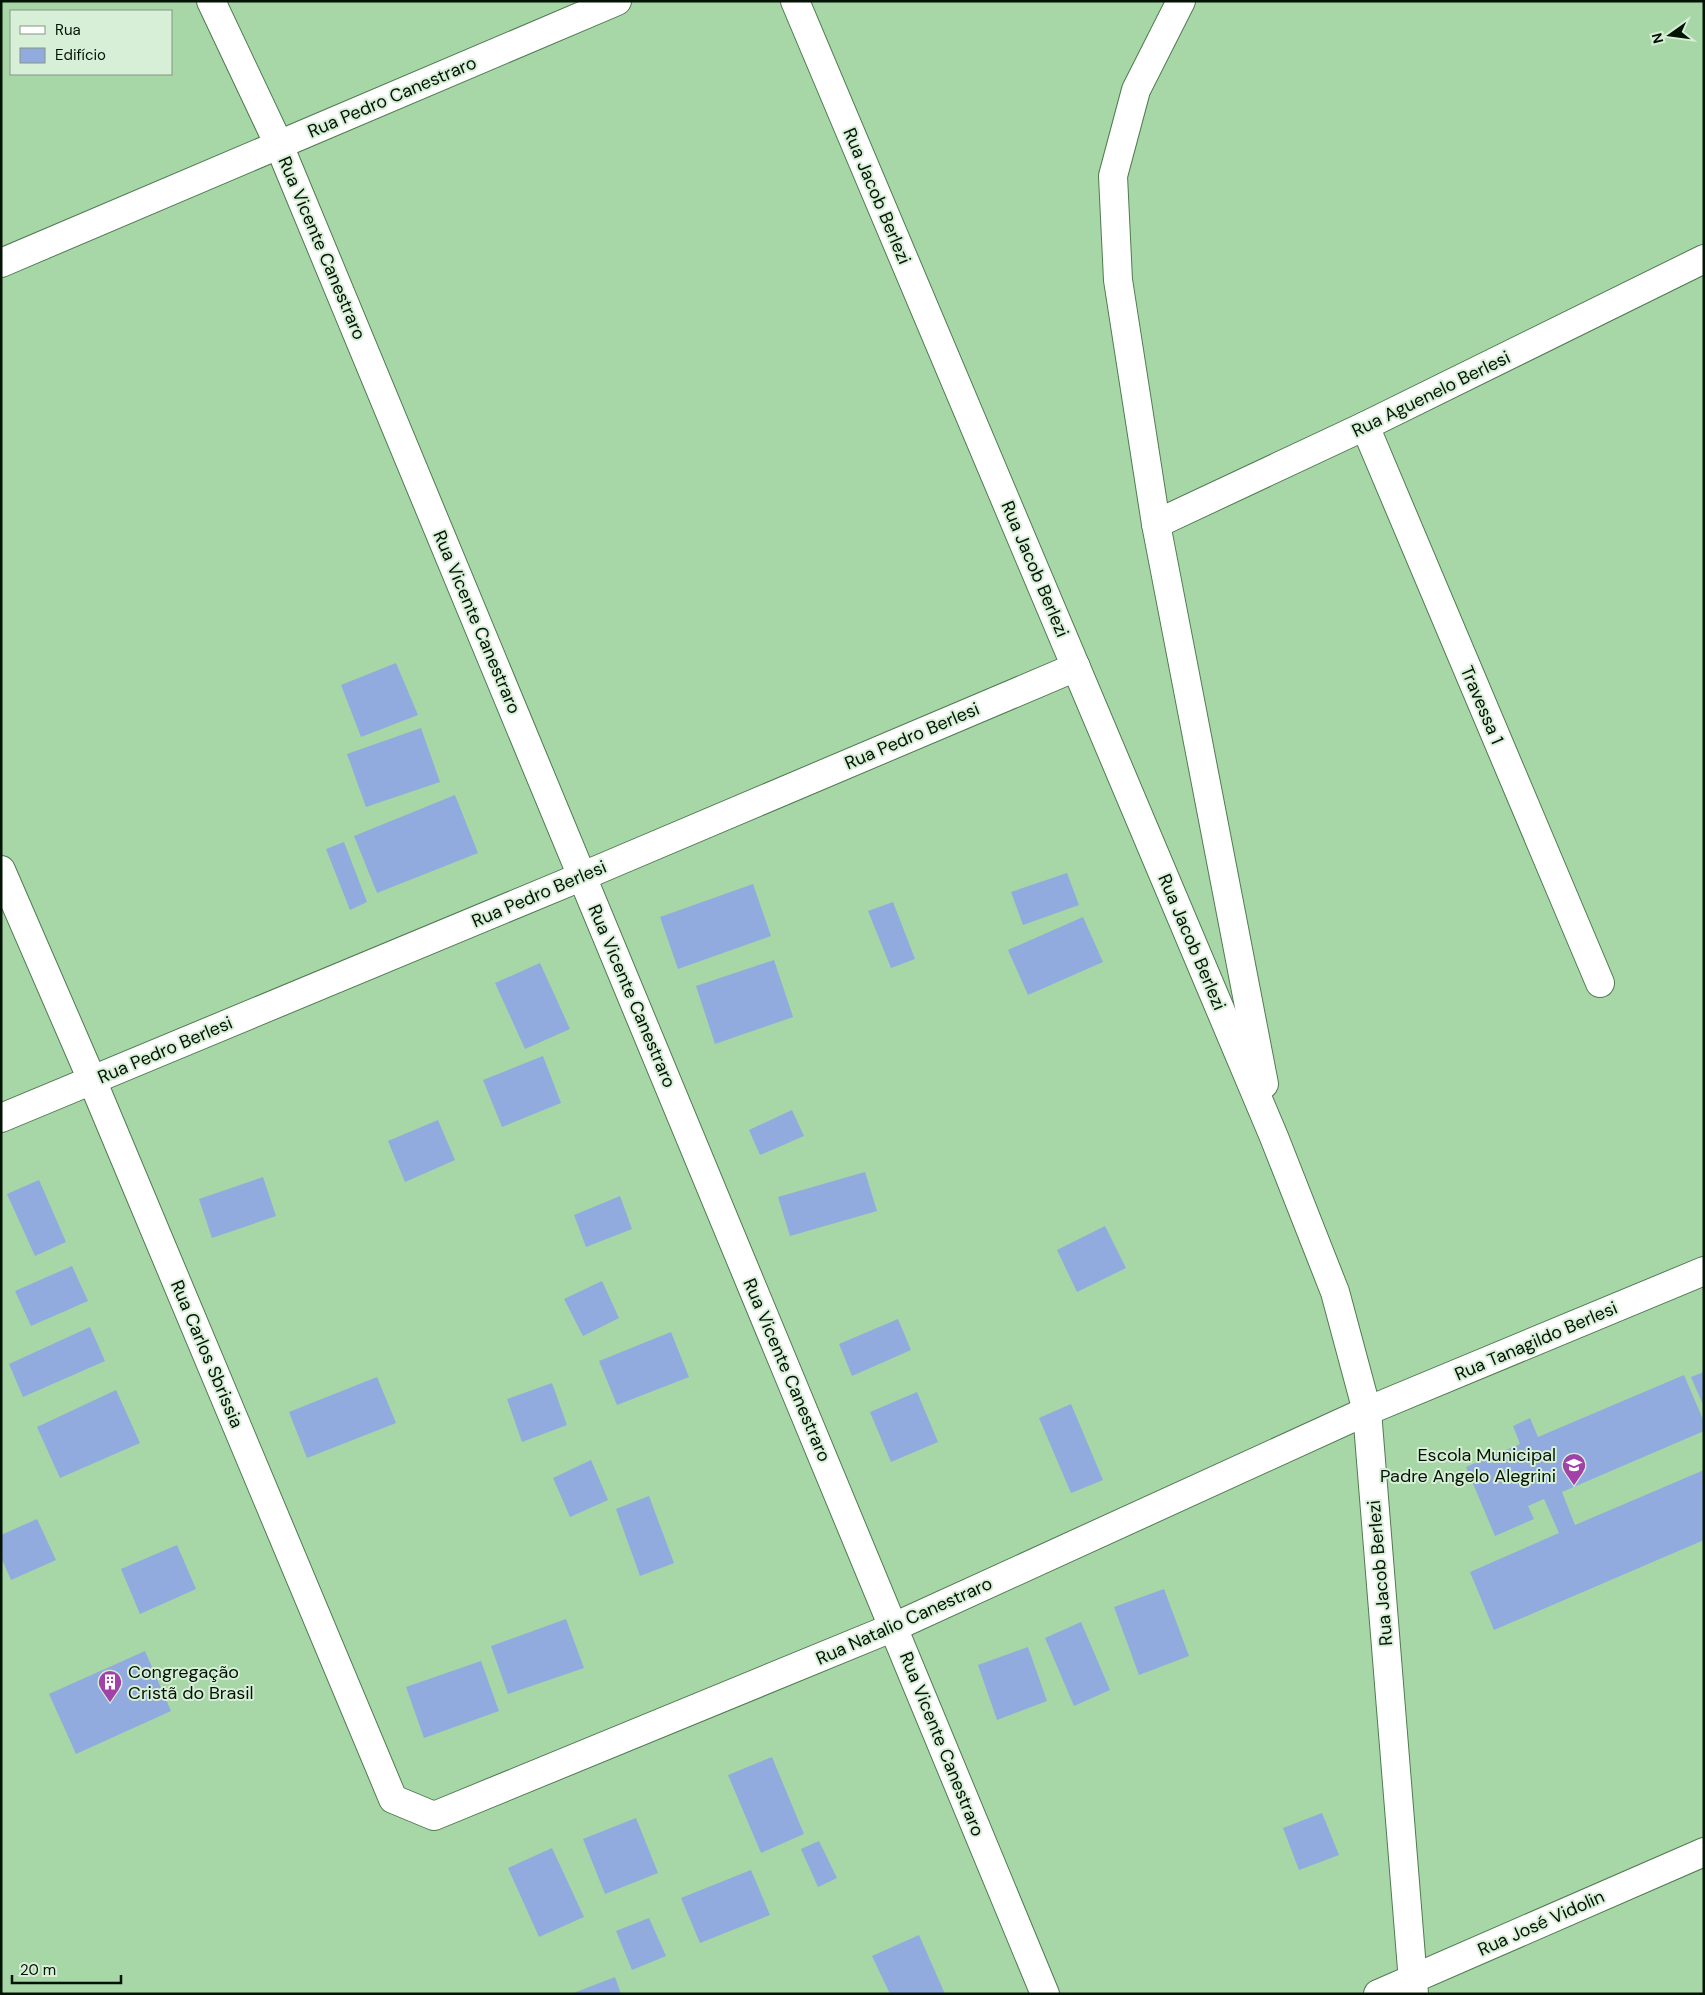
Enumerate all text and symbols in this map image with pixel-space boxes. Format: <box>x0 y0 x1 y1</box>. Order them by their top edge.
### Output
legend <box>10 10 172 75</box>
north arrow <box>1645 10 1695 60</box>
text: Rua <box>55 20 81 40</box>
text: N <box>1647 31 1667 45</box>
text: Edifício <box>55 45 106 65</box>
street label: Rua Pedro Canestraro <box>304 51 480 143</box>
street label: Rua Jacob Berlezi <box>837 124 917 268</box>
street label: Rua Vicente Canestraro <box>272 153 372 343</box>
street label: Rua Aguenelo Berlesi <box>1348 345 1514 443</box>
street label: Rua Jacob Berlezi <box>995 497 1075 641</box>
street label: Rua Vicente Canestraro <box>427 527 527 717</box>
street label: Travessa 1 <box>1455 662 1509 748</box>
street label: Rua Pedro Berlesi <box>841 697 983 775</box>
street label: Rua Pedro Berlesi <box>468 855 610 933</box>
street label: Rua Jacob Berlezi <box>1152 870 1232 1014</box>
street label: Rua Vicente Canestraro <box>582 901 682 1091</box>
street label: Rua Pedro Berlesi <box>94 1011 236 1089</box>
street label: Rua Vicente Canestraro <box>737 1275 837 1465</box>
street label: Rua Carlos Sbrissia <box>165 1276 249 1432</box>
street label: Rua Tanagildo Berlesi <box>1451 1296 1621 1386</box>
place label: Escola Municipal Padre Angelo Alegrini <box>1380 1443 1556 1488</box>
school or university icon: Escola Municipal Padre Angelo Alegrini <box>1561 1452 1587 1486</box>
street label: Rua Jacob Berlezi <box>1362 1499 1398 1647</box>
street label: Rua Natalio Canestraro <box>812 1571 996 1671</box>
street label: Rua Vicente Canestraro <box>894 1648 990 1840</box>
place label: Congregação Cristã do Brasil <box>128 1660 254 1705</box>
building icon: Congregação Cristã do Brasil <box>97 1669 123 1703</box>
street label: Rua José Vidolin <box>1474 1884 1608 1962</box>
scale bar <box>12 1952 121 1984</box>
text: 20 m <box>20 1960 56 1980</box>

